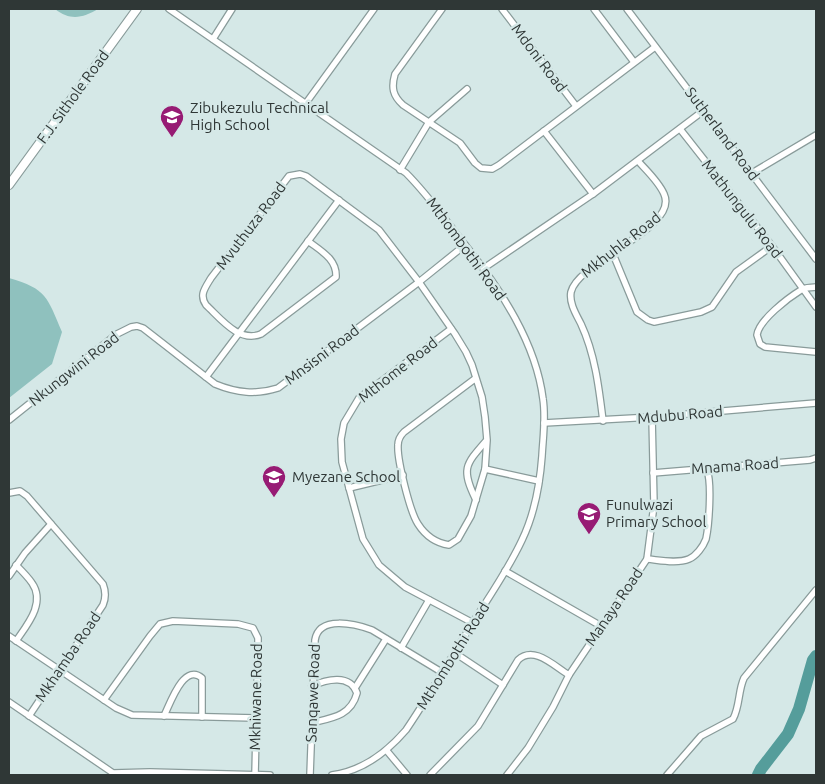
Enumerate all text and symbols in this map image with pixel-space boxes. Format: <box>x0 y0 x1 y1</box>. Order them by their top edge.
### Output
street label: Mdoni Road <box>508 20 571 95</box>
street label: F.J. Sithole Road <box>33 47 112 146</box>
street label: Sutherland Road <box>682 84 763 183</box>
place label: Zibukezulu Technical High School <box>190 99 329 133</box>
school or university icon: Zibukezulu Technical High School <box>159 104 185 138</box>
street label: Mathungulu Road <box>699 156 786 261</box>
street label: Mvuthuza Road <box>212 179 289 273</box>
street label: Mthombothi Road <box>423 194 509 303</box>
street label: Mkhuhla Road <box>578 208 664 281</box>
street label: Mnsisni Road <box>281 321 362 388</box>
street label: Nkungwini Road <box>25 328 122 409</box>
street label: Mthome Road <box>355 334 441 406</box>
street label: Mdubu Road <box>637 402 723 427</box>
street label: Mnama Road <box>690 454 779 477</box>
school or university icon: Myezane School <box>261 464 287 498</box>
place label: Myezane School <box>292 468 400 485</box>
place label: Funulwazi Primary School <box>606 496 707 530</box>
school or university icon: Funulwazi Primary School <box>576 501 602 535</box>
street label: Manaya Road <box>581 565 646 649</box>
street label: Mthombothi Road <box>413 599 492 712</box>
street label: Mkhamba Road <box>31 609 104 705</box>
street label: Mkhiwane Road <box>246 643 265 751</box>
street label: Sanqawe Road <box>302 643 323 743</box>

